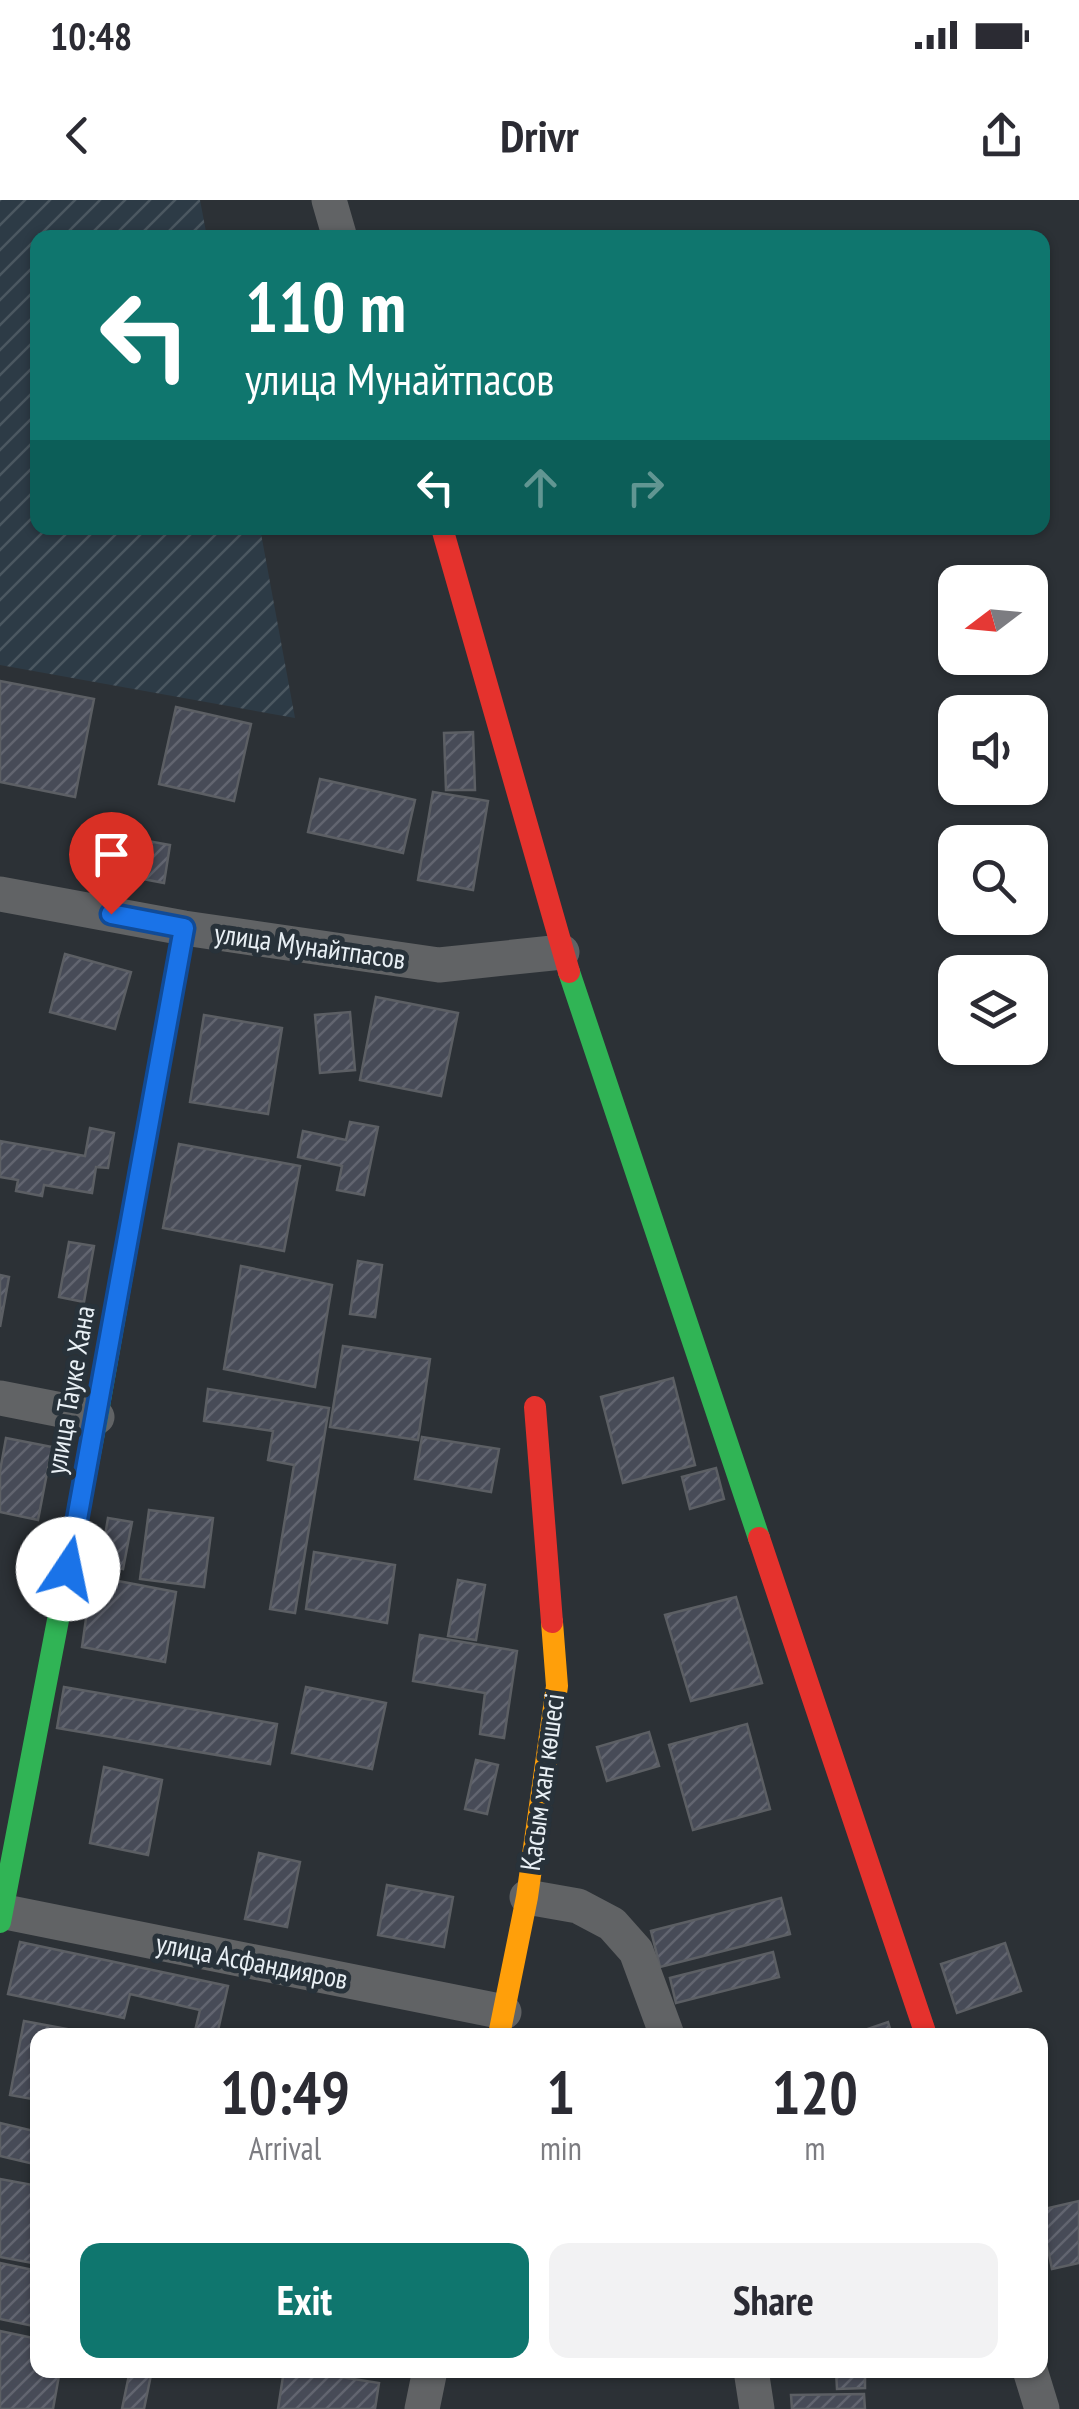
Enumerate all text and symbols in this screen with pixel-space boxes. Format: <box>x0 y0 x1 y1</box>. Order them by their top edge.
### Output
text: 10:48 <box>50 11 132 60</box>
text: Drivr <box>500 106 579 164</box>
icon: back <box>50 108 105 163</box>
icon: share <box>974 108 1029 163</box>
text: 110 m <box>245 261 406 351</box>
icon: left <box>80 270 210 400</box>
text: улица Мунайтпасов <box>245 349 554 407</box>
icon: left <box>408 460 463 515</box>
icon: ahead <box>513 460 568 515</box>
icon: right <box>618 460 673 515</box>
north arrow <box>938 565 1048 675</box>
map controls <box>938 565 1048 1065</box>
button: sound <box>938 695 1048 805</box>
pin <box>69 812 154 915</box>
button: search <box>938 825 1048 935</box>
icon: arrive <box>84 827 139 882</box>
street label: улица Мунайтпасов <box>212 914 408 977</box>
button: layers <box>938 955 1048 1065</box>
street label: улица Тауке Хана <box>36 1303 103 1477</box>
position arrow <box>16 1517 120 1621</box>
street label: Қасым хан көшесі <box>511 1691 572 1873</box>
street label: улица Асфандияров <box>153 1924 351 1997</box>
text: 10:49 <box>220 2053 350 2131</box>
text: 1 <box>547 2053 575 2131</box>
text: 120 <box>772 2053 858 2131</box>
text: Arrival <box>249 2127 321 2169</box>
text: min <box>540 2127 582 2169</box>
text: m <box>804 2127 825 2169</box>
button: Exit <box>80 2243 529 2358</box>
button: Share <box>549 2243 998 2358</box>

